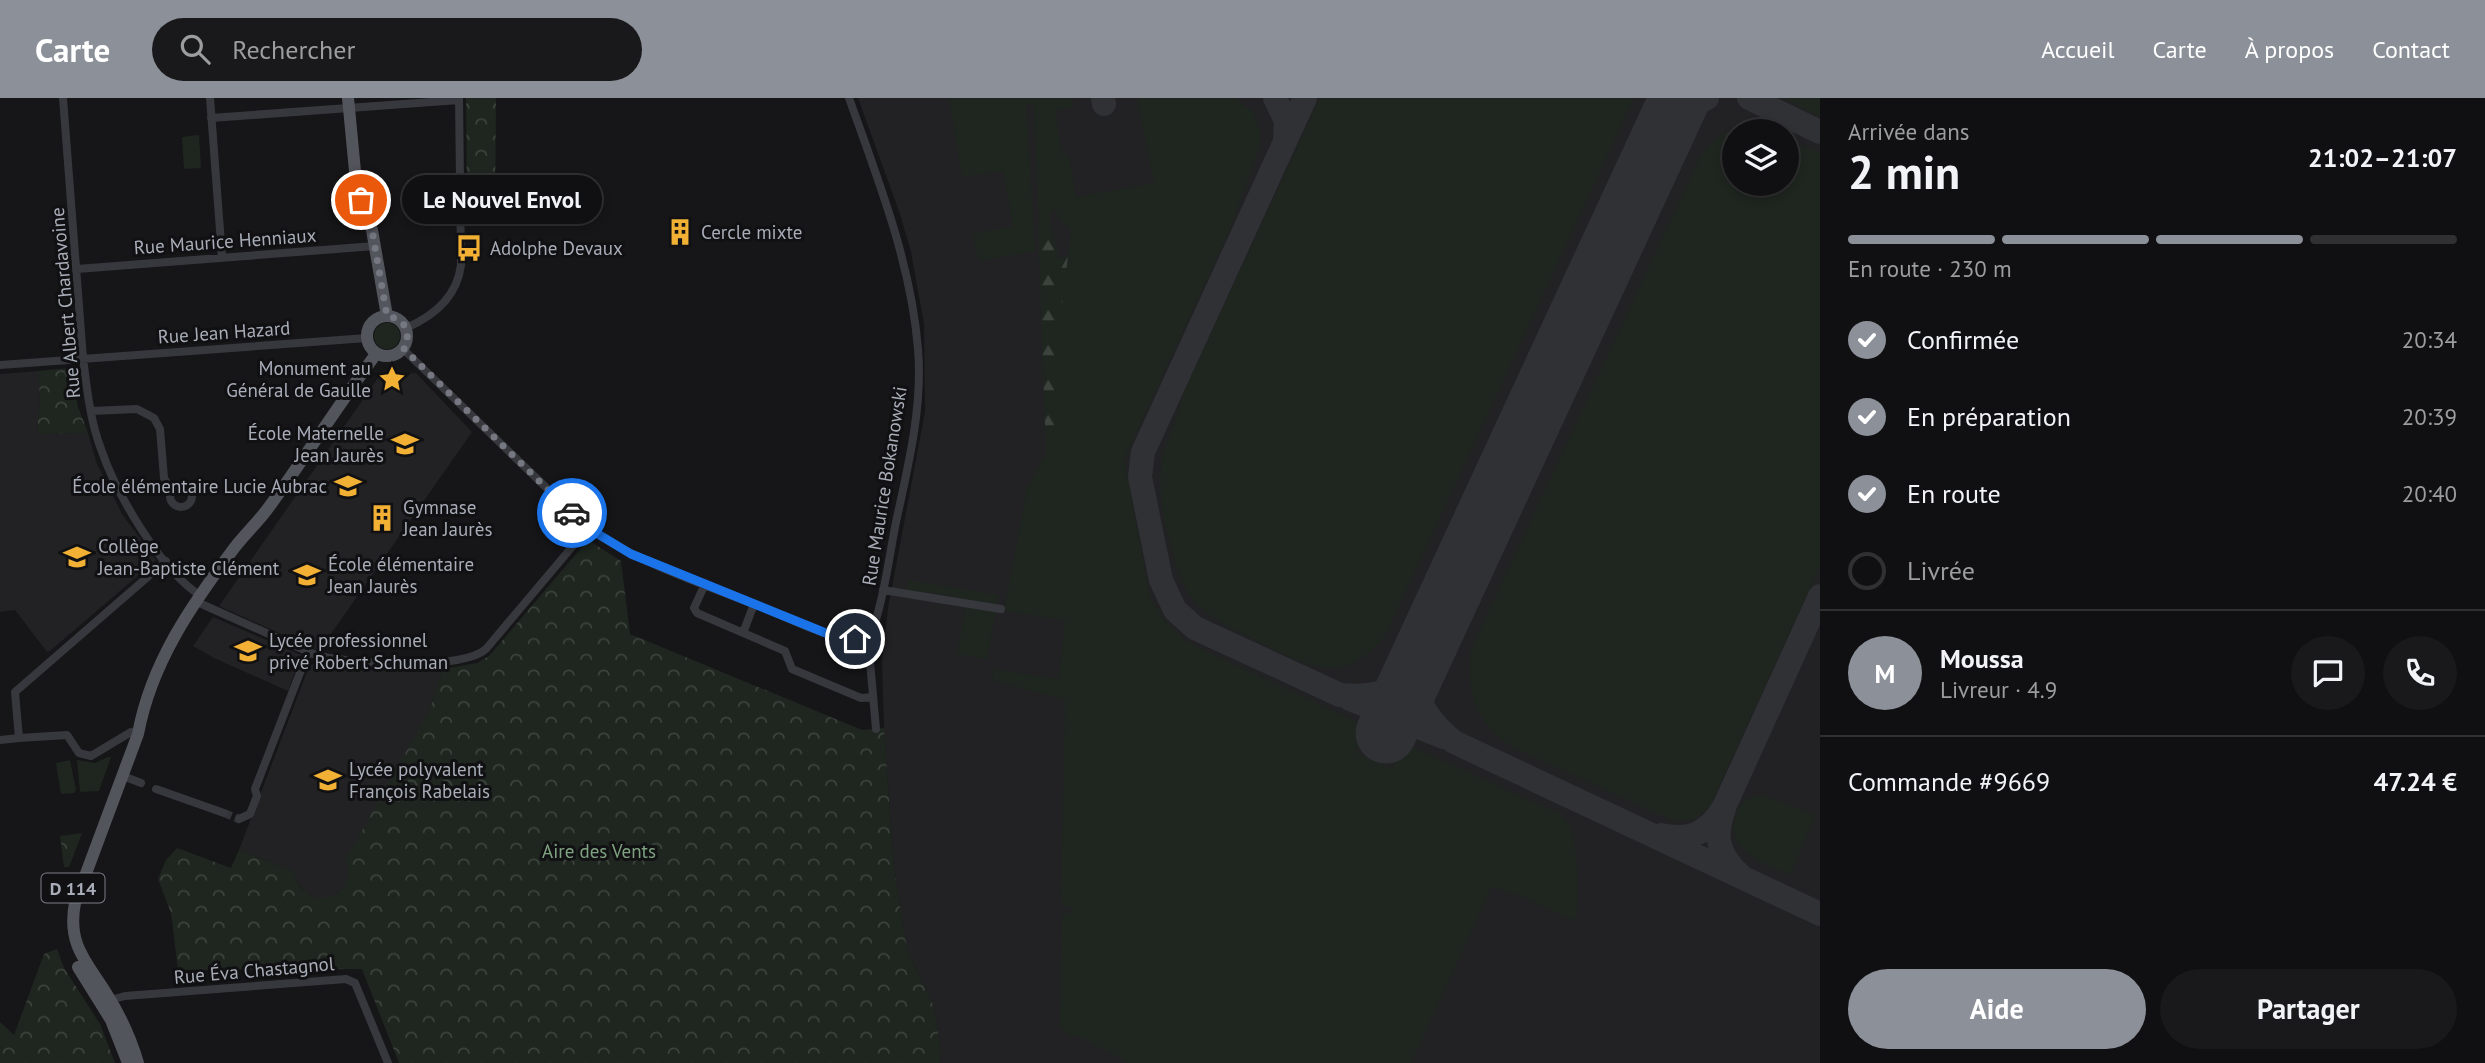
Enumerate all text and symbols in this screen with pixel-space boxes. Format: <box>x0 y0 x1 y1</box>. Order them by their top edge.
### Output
search box <box>152 18 642 81</box>
text: Carte <box>35 28 110 71</box>
icon: search <box>176 30 214 68</box>
text: Rechercher <box>232 33 355 66</box>
text: Accueil <box>2041 34 2115 65</box>
text: Carte <box>2153 34 2207 65</box>
text: À propos <box>2245 34 2334 65</box>
text: Contact <box>2372 34 2450 65</box>
text: Arrivée dans <box>1848 117 1969 146</box>
map controls <box>1722 119 1799 196</box>
button: layers <box>1722 119 1799 196</box>
text: 21:02–21:07 <box>2308 141 2457 174</box>
text: 2 min <box>1848 142 1960 202</box>
pin <box>331 170 391 230</box>
callout: Le Nouvel Envol <box>403 176 602 224</box>
icon: bag <box>342 181 380 219</box>
text: Le Nouvel Envol <box>423 185 581 214</box>
street label: Rue Albert Chardavoine <box>45 206 85 400</box>
building icon: Cercle mixte <box>665 217 695 247</box>
place label: Cercle mixte <box>701 220 802 244</box>
street label: Rue Maurice Henniaux <box>133 223 317 259</box>
bus stop icon: Adolphe Devaux <box>454 233 484 263</box>
place label: Adolphe Devaux <box>490 236 623 260</box>
text: En route · 230 m <box>1848 254 2012 283</box>
street label: Rue Jean Hazard <box>157 315 291 349</box>
icon: check <box>1848 321 1886 359</box>
text: Confirmée <box>1907 323 2019 356</box>
text: 20:34 <box>2402 325 2457 354</box>
place label: Monument au Général de Gaulle <box>226 356 371 402</box>
place icon: Monument au Général de Gaulle <box>377 364 407 394</box>
street label: Rue Maurice Bokanowski <box>856 385 912 587</box>
icon: check <box>1848 398 1886 436</box>
text: En préparation <box>1907 400 2071 433</box>
text: 20:39 <box>2402 402 2457 431</box>
place label: École Maternelle Jean Jaurès <box>248 421 384 467</box>
school or university icon: École Maternelle Jean Jaurès <box>390 429 420 459</box>
school or university icon: École élémentaire Lucie Aubrac <box>333 471 363 501</box>
place label: École élémentaire Lucie Aubrac <box>72 474 327 498</box>
icon: check <box>1848 475 1886 513</box>
text: En route <box>1907 477 2001 510</box>
courier <box>537 478 607 548</box>
text: 20:40 <box>2402 479 2457 508</box>
icon: car <box>553 494 591 532</box>
place label: Gymnase Jean Jaurès <box>402 495 492 541</box>
building icon: Gymnase Jean Jaurès <box>367 503 397 533</box>
place label: Collège Jean-Baptiste Clément <box>97 534 280 580</box>
school or university icon: Collège Jean-Baptiste Clément <box>62 542 92 572</box>
place label: École élémentaire Jean Jaurès <box>327 552 474 598</box>
text: Livrée <box>1907 554 1975 587</box>
school or university icon: École élémentaire Jean Jaurès <box>292 560 322 590</box>
pin <box>825 609 885 669</box>
icon: home <box>836 620 874 658</box>
place label: Lycée professionnel privé Robert Schuman <box>269 628 448 674</box>
school or university icon: Lycée professionnel privé Robert Schuman <box>233 636 263 666</box>
button: chat <box>2291 636 2365 710</box>
button: phone <box>2383 636 2457 710</box>
text: Moussa <box>1940 642 2024 675</box>
text: M <box>1875 657 1895 690</box>
text: Livreur · 4.9 <box>1940 675 2057 704</box>
place label: Lycée polyvalent François Rabelais <box>349 757 490 803</box>
school or university icon: Lycée polyvalent François Rabelais <box>313 765 343 795</box>
text: Commande #9669 <box>1848 765 2050 798</box>
text: 47.24 € <box>2373 765 2457 798</box>
park label: Aire des Vents <box>542 839 656 863</box>
road number: D 114 <box>42 874 104 902</box>
street label: Rue Éva Chastagnol <box>173 951 336 989</box>
button: Aide <box>1848 969 2146 1049</box>
button: Partager <box>2160 969 2457 1049</box>

